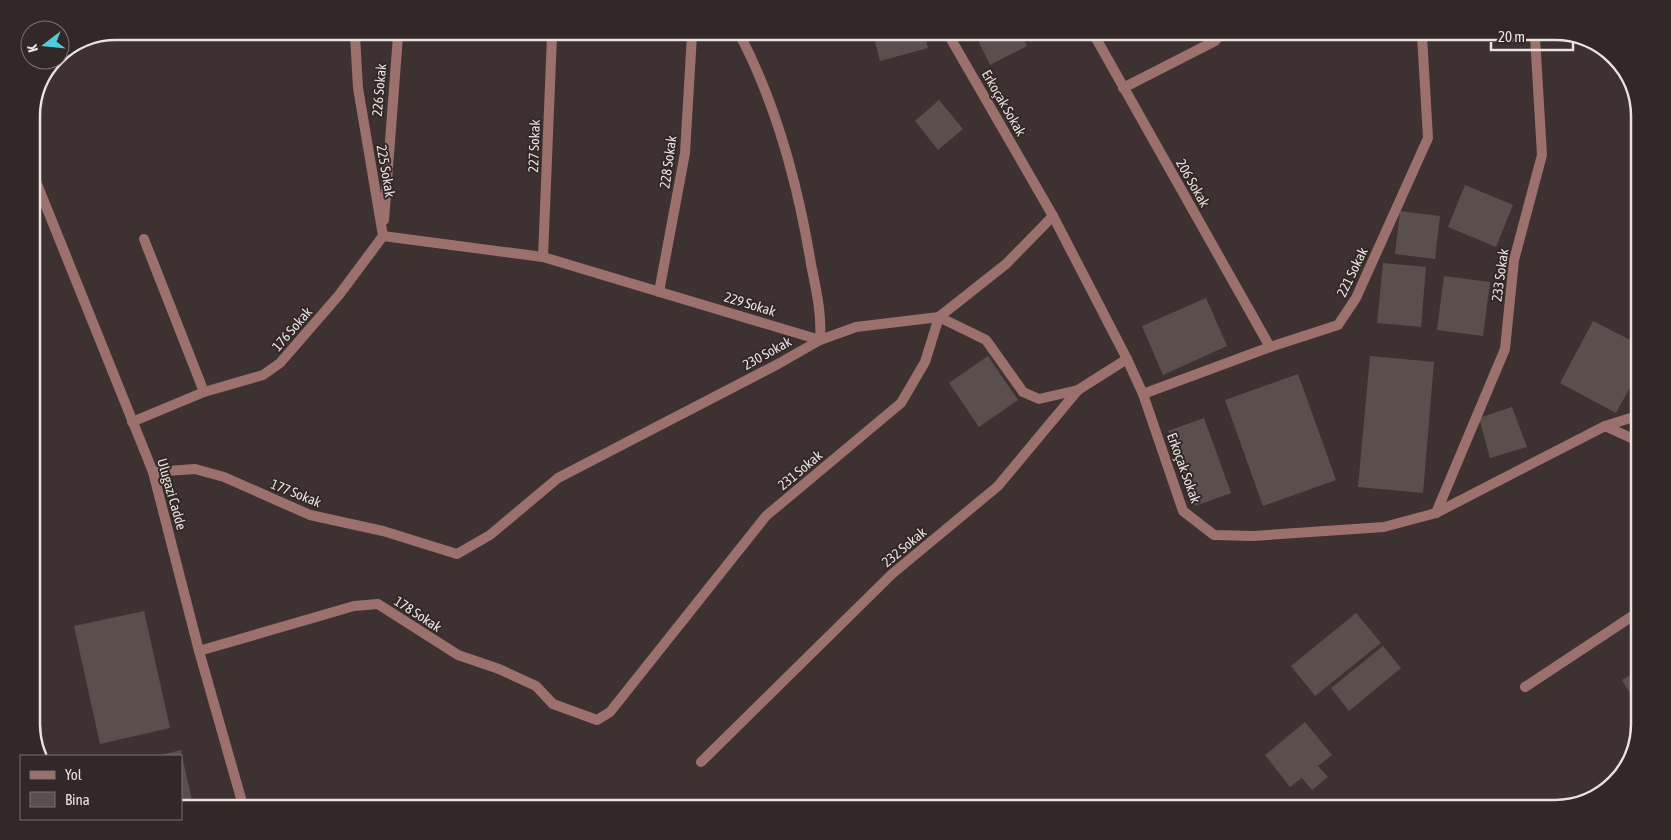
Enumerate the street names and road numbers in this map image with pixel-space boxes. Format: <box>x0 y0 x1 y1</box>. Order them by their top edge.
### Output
street label: 226 Sokak <box>369 63 389 117</box>
street label: Erkoçak Sokak <box>979 67 1029 139</box>
street label: 227 Sokak <box>525 119 543 173</box>
street label: 228 Sokak <box>656 135 680 189</box>
street label: 225 Sokak <box>374 144 398 198</box>
street label: 206 Sokak <box>1173 156 1213 210</box>
street label: 221 Sokak <box>1333 245 1371 299</box>
street label: 233 Sokak <box>1488 248 1512 302</box>
street label: 229 Sokak <box>722 289 778 319</box>
street label: 176 Sokak <box>269 304 315 354</box>
street label: 230 Sokak <box>740 333 794 373</box>
street label: Erkoçak Sokak <box>1164 431 1204 505</box>
street label: 231 Sokak <box>775 447 825 493</box>
street label: Ulugazi Cadde <box>154 456 190 532</box>
street label: 177 Sokak <box>268 476 324 510</box>
street label: 232 Sokak <box>879 524 929 570</box>
street label: 178 Sokak <box>391 593 445 635</box>

